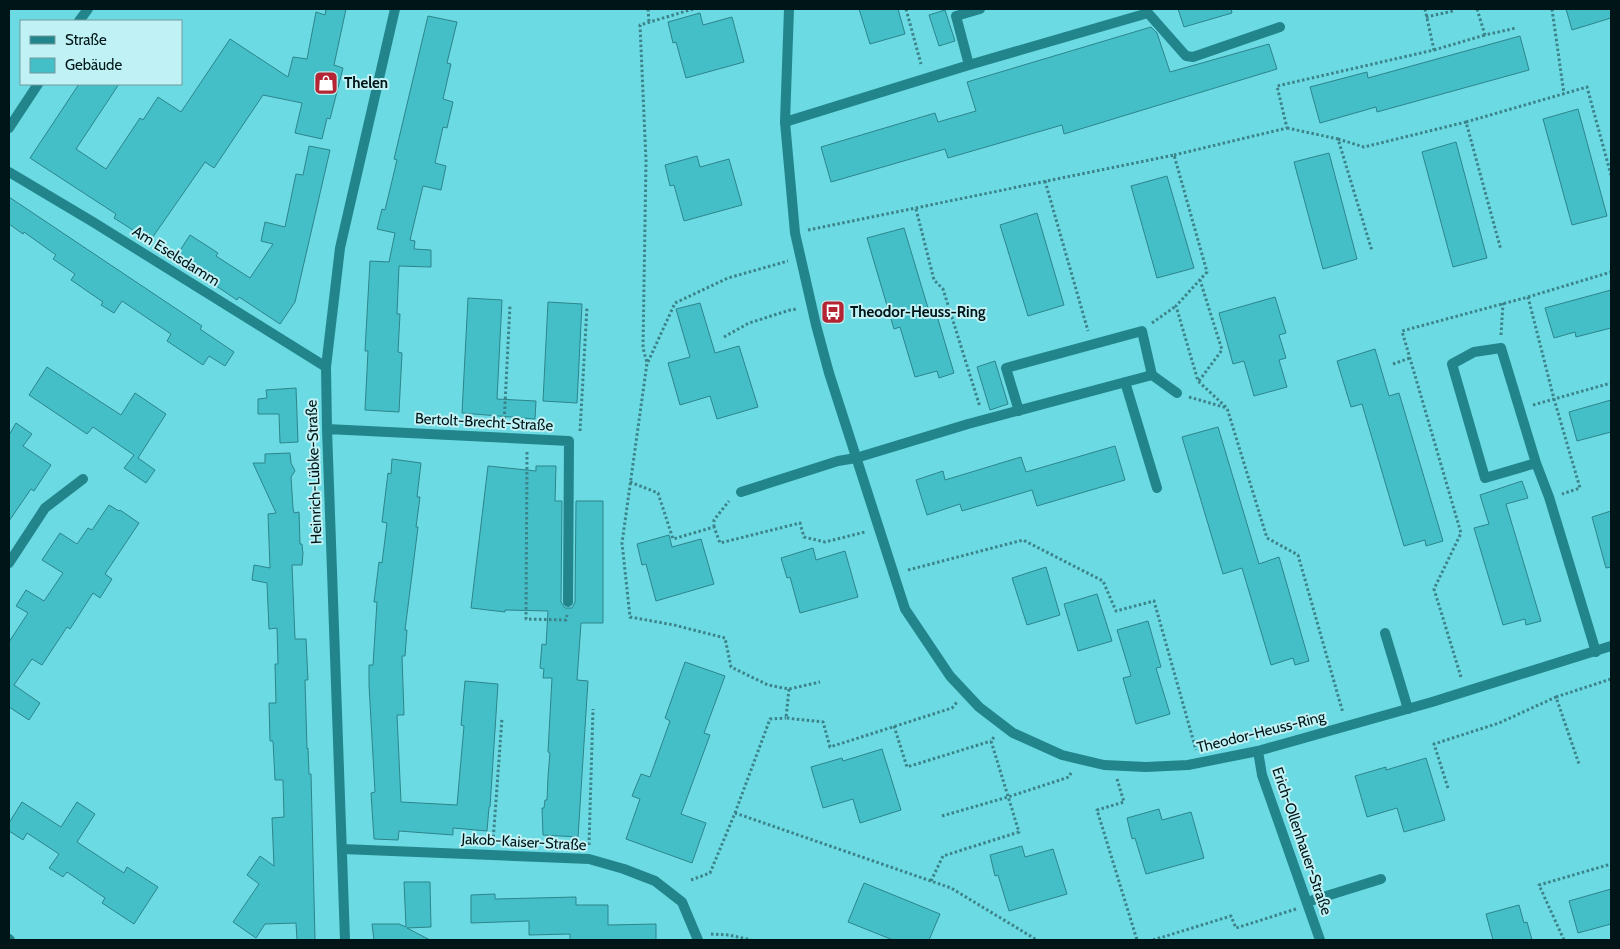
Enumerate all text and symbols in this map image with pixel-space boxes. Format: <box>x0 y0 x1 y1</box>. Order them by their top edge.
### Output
legend <box>20 20 182 85</box>
text: Straße <box>65 31 107 49</box>
text: Gebäude <box>65 56 122 74</box>
shop icon: Thelen <box>313 70 339 96</box>
place label: Thelen <box>344 74 388 92</box>
street label: Am Eselsdamm <box>129 222 223 290</box>
bus stop icon: Theodor-Heuss-Ring <box>820 299 846 325</box>
place label: Theodor-Heuss-Ring <box>850 303 986 321</box>
street label: Heinrich-Lübke-Straße <box>302 399 326 544</box>
street label: Bertolt-Brecht-Straße <box>414 409 554 435</box>
street label: Theodor-Heuss-Ring <box>1195 707 1328 757</box>
street label: Erich-Ollenhauer-Straße <box>1268 765 1336 918</box>
street label: Jakob-Kaiser-Straße <box>460 830 587 854</box>

